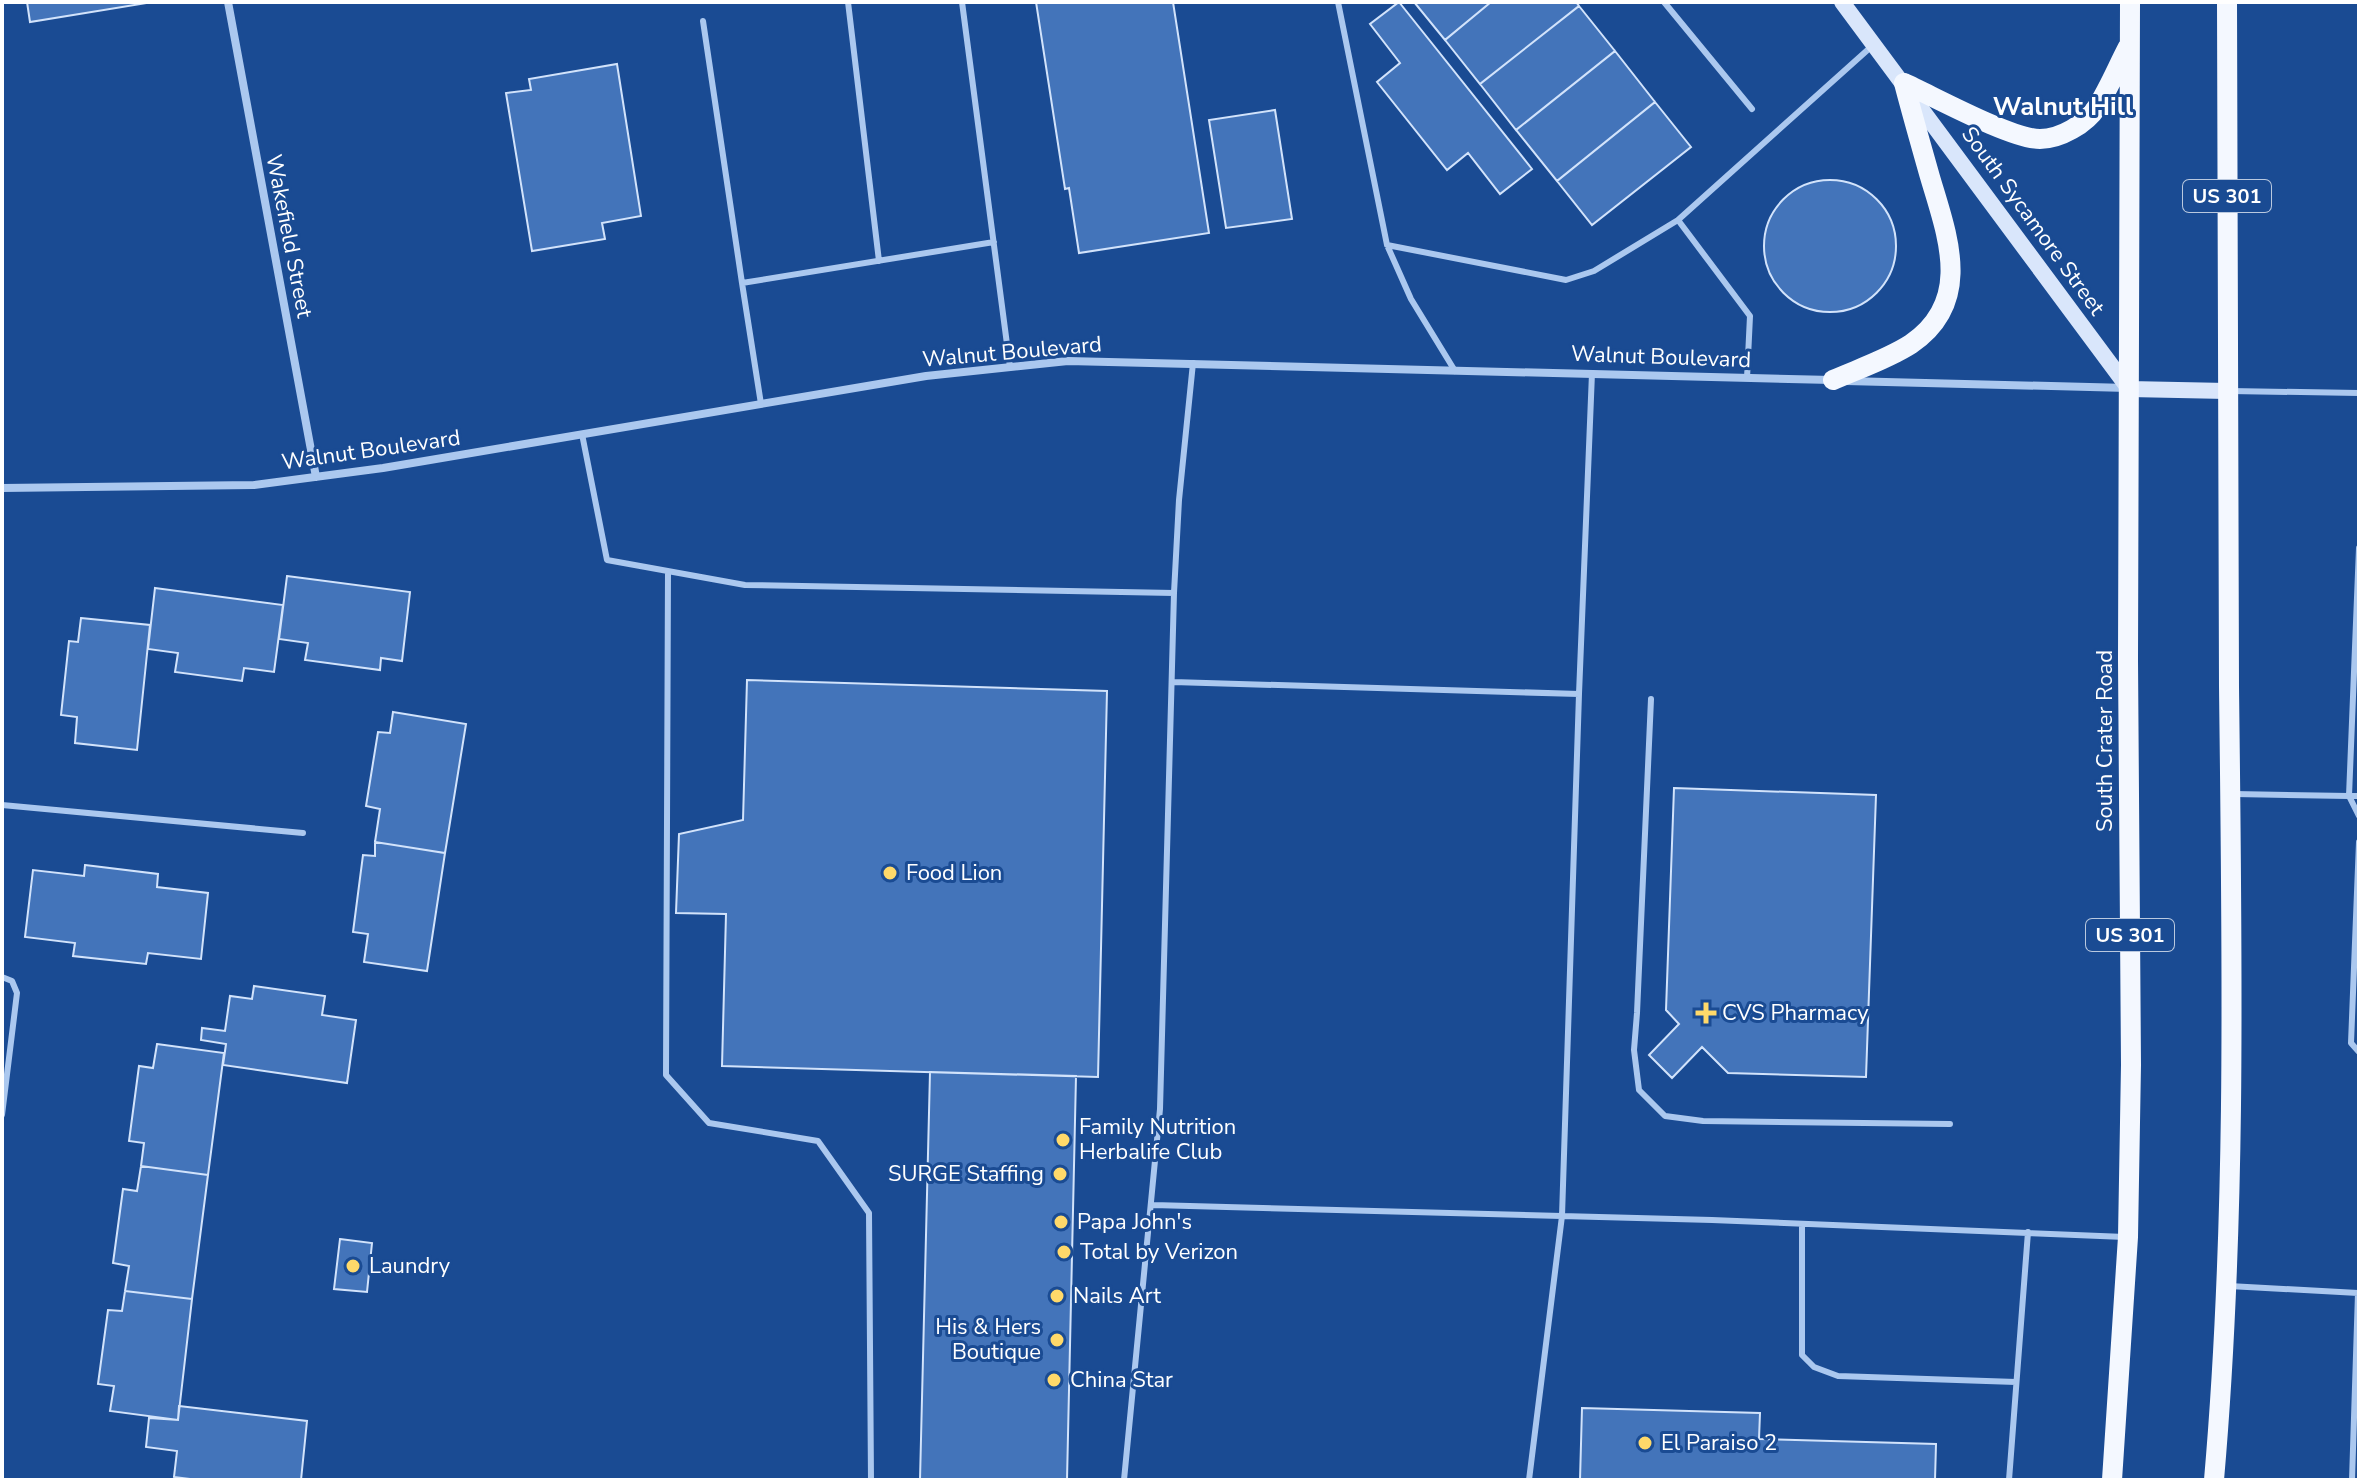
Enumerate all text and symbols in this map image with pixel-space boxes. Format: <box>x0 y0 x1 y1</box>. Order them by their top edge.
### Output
district label: Walnut Hill <box>1993 89 2134 124</box>
street label: South Sycamore Street <box>1954 121 2112 322</box>
street label: Wakefield Street <box>258 152 320 321</box>
road number: US 301 <box>2183 180 2271 212</box>
street label: Walnut Boulevard <box>921 329 1103 375</box>
street label: Walnut Boulevard <box>1570 339 1752 375</box>
street label: Walnut Boulevard <box>280 423 462 477</box>
street label: South Crater Road <box>2090 650 2120 832</box>
place label: Food Lion <box>906 858 1002 888</box>
marker: Food Lion <box>881 864 899 882</box>
road number: US 301 <box>2086 919 2174 951</box>
place label: CVS Pharmacy <box>1722 998 1869 1028</box>
marker: CVS Pharmacy <box>1697 1004 1715 1022</box>
place label: Family Nutrition Herbalife Club <box>1079 1112 1236 1167</box>
marker: Family Nutrition Herbalife Club <box>1054 1131 1072 1149</box>
place label: SURGE Staffing <box>888 1159 1044 1189</box>
marker: SURGE Staffing <box>1051 1165 1069 1183</box>
place label: Papa John's <box>1077 1207 1192 1237</box>
marker: Papa John's <box>1052 1213 1070 1231</box>
place label: Total by Verizon <box>1080 1237 1238 1267</box>
marker: Total by Verizon <box>1055 1243 1073 1261</box>
place label: Laundry <box>369 1251 451 1281</box>
marker: Laundry <box>344 1257 362 1275</box>
place label: Nails Art <box>1073 1281 1161 1311</box>
marker: Nails Art <box>1048 1287 1066 1305</box>
place label: His & Hers Boutique <box>935 1312 1041 1367</box>
marker: His & Hers Boutique <box>1048 1331 1066 1349</box>
place label: China Star <box>1070 1365 1173 1395</box>
marker: China Star <box>1045 1371 1063 1389</box>
place label: El Paraiso 2 <box>1661 1428 1777 1458</box>
marker: El Paraiso 2 <box>1636 1434 1654 1452</box>

